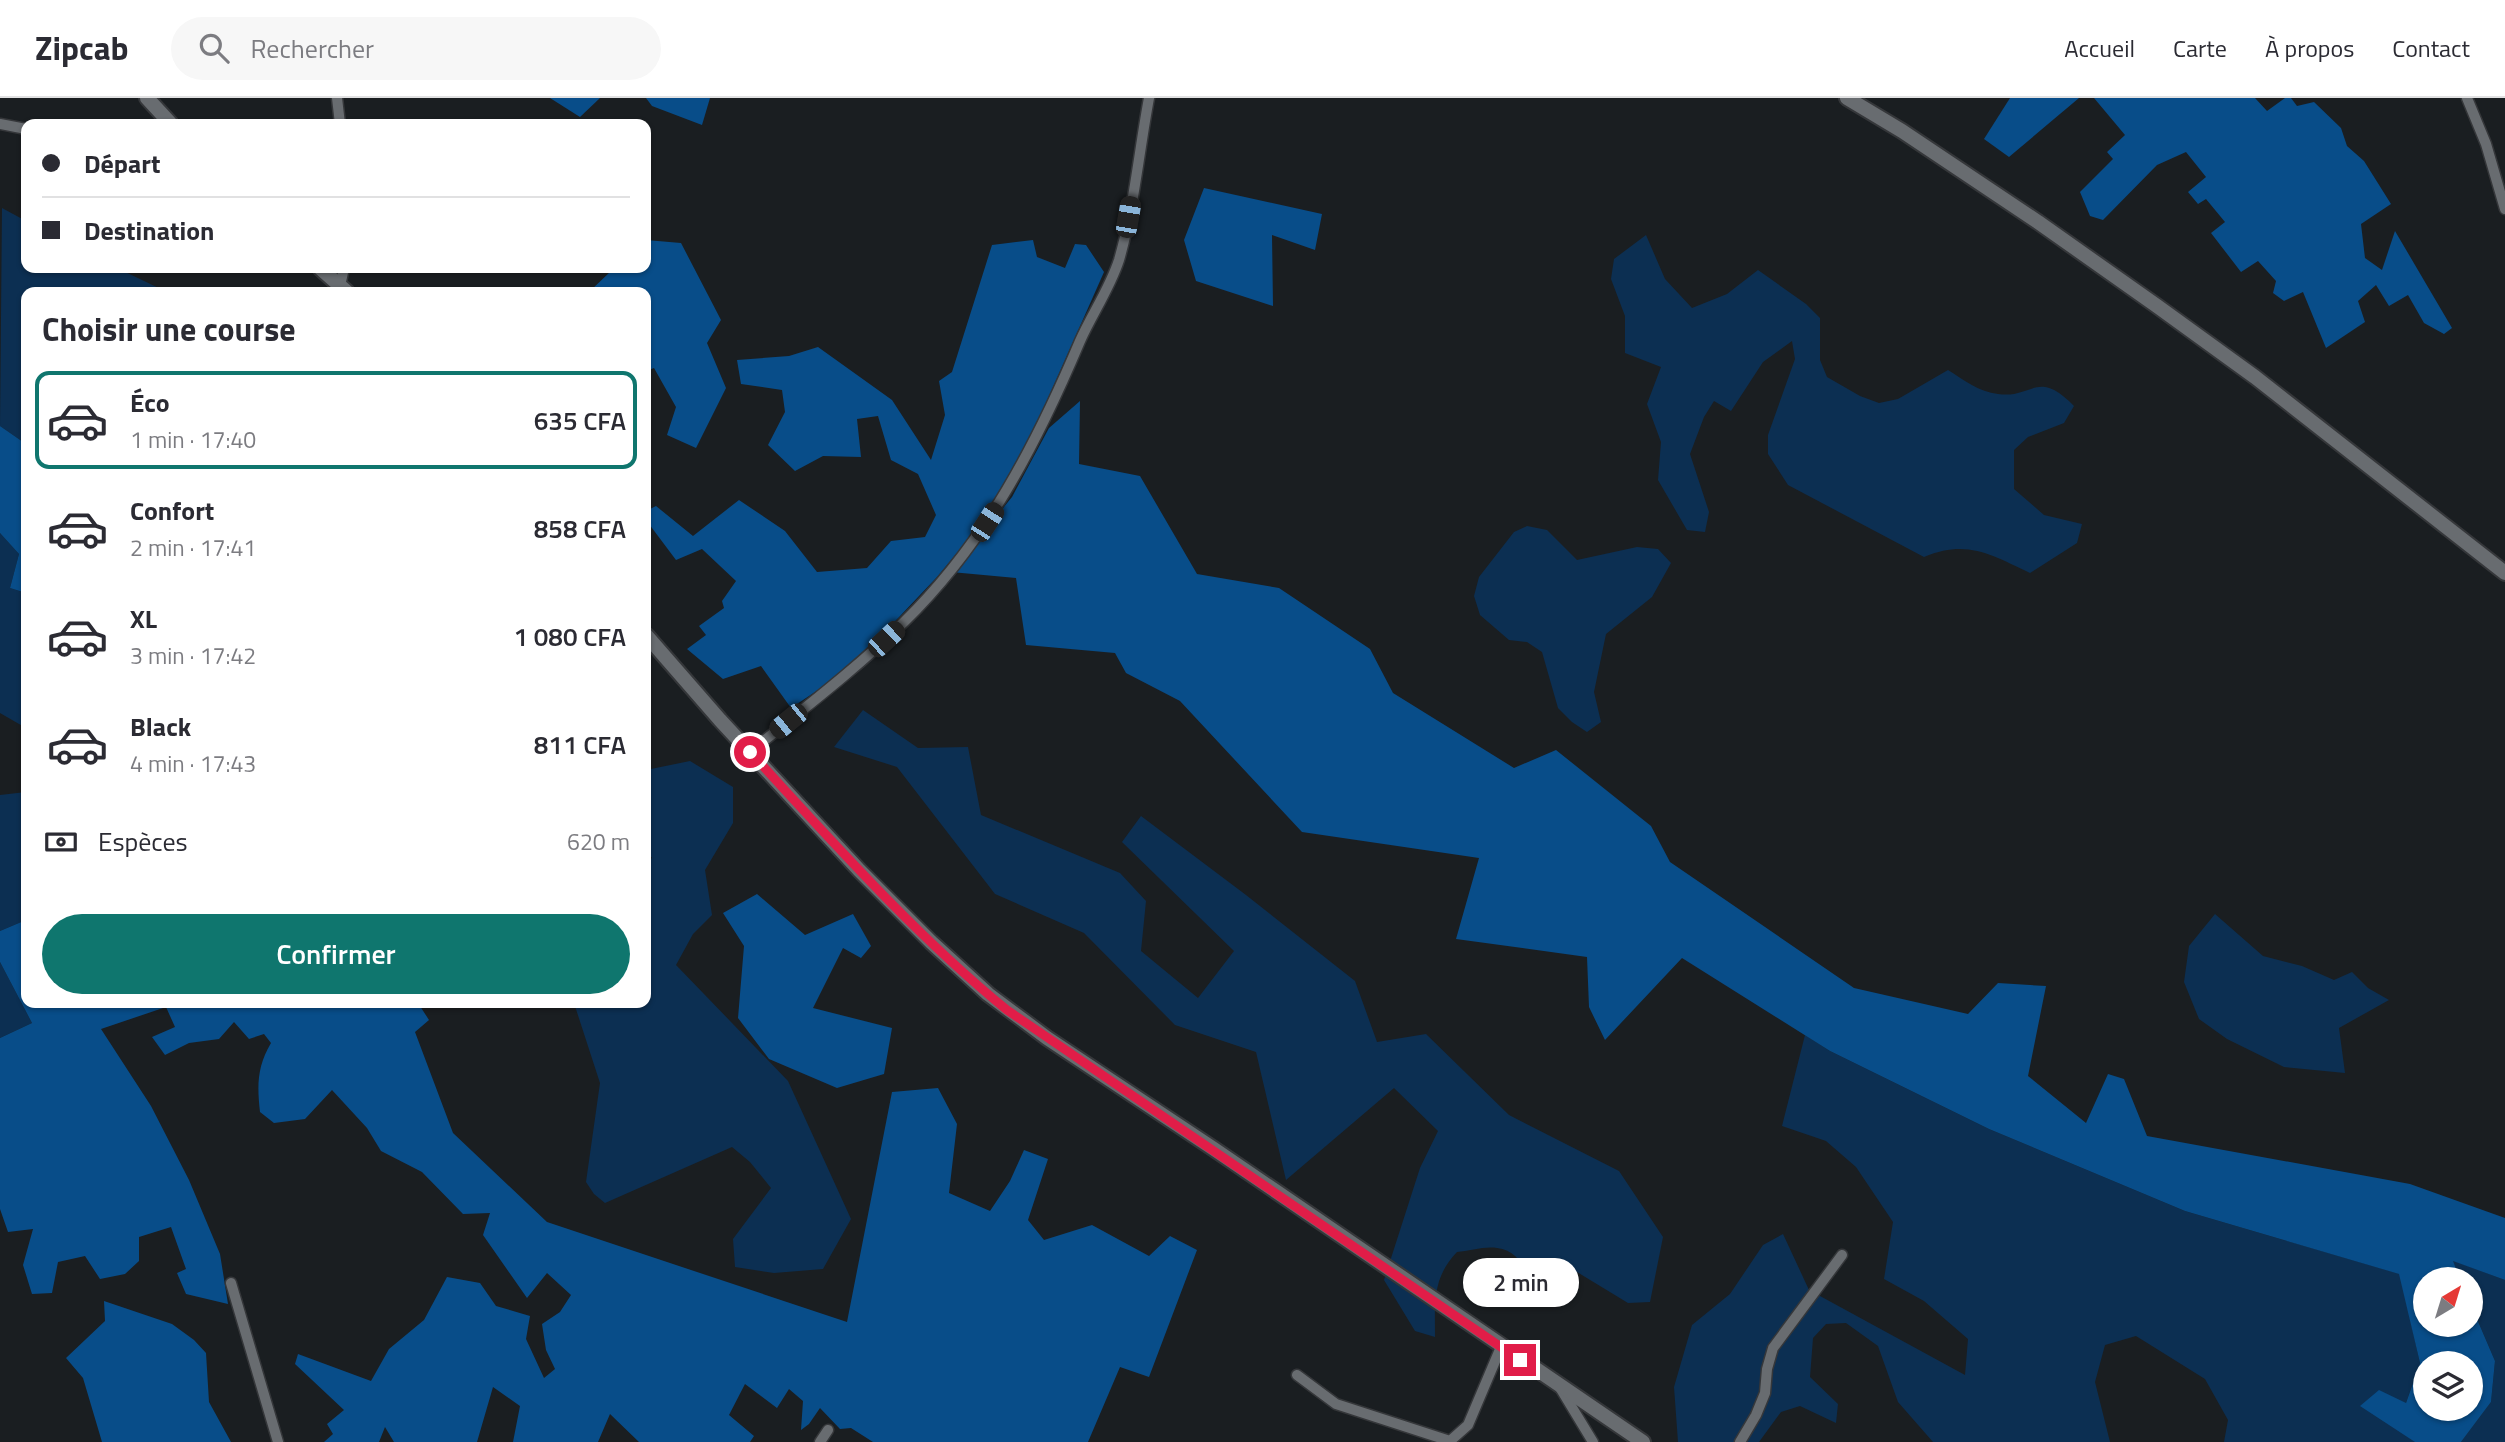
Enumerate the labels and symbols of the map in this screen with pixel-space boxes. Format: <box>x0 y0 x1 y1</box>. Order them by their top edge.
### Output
car <box>1115 194 1142 240</box>
car <box>967 499 1008 545</box>
car <box>864 617 909 661</box>
car <box>766 700 811 742</box>
route start <box>734 736 766 768</box>
callout: 2 min <box>1462 1258 1578 1308</box>
north arrow <box>2413 1267 2483 1337</box>
route end <box>1504 1344 1536 1376</box>

